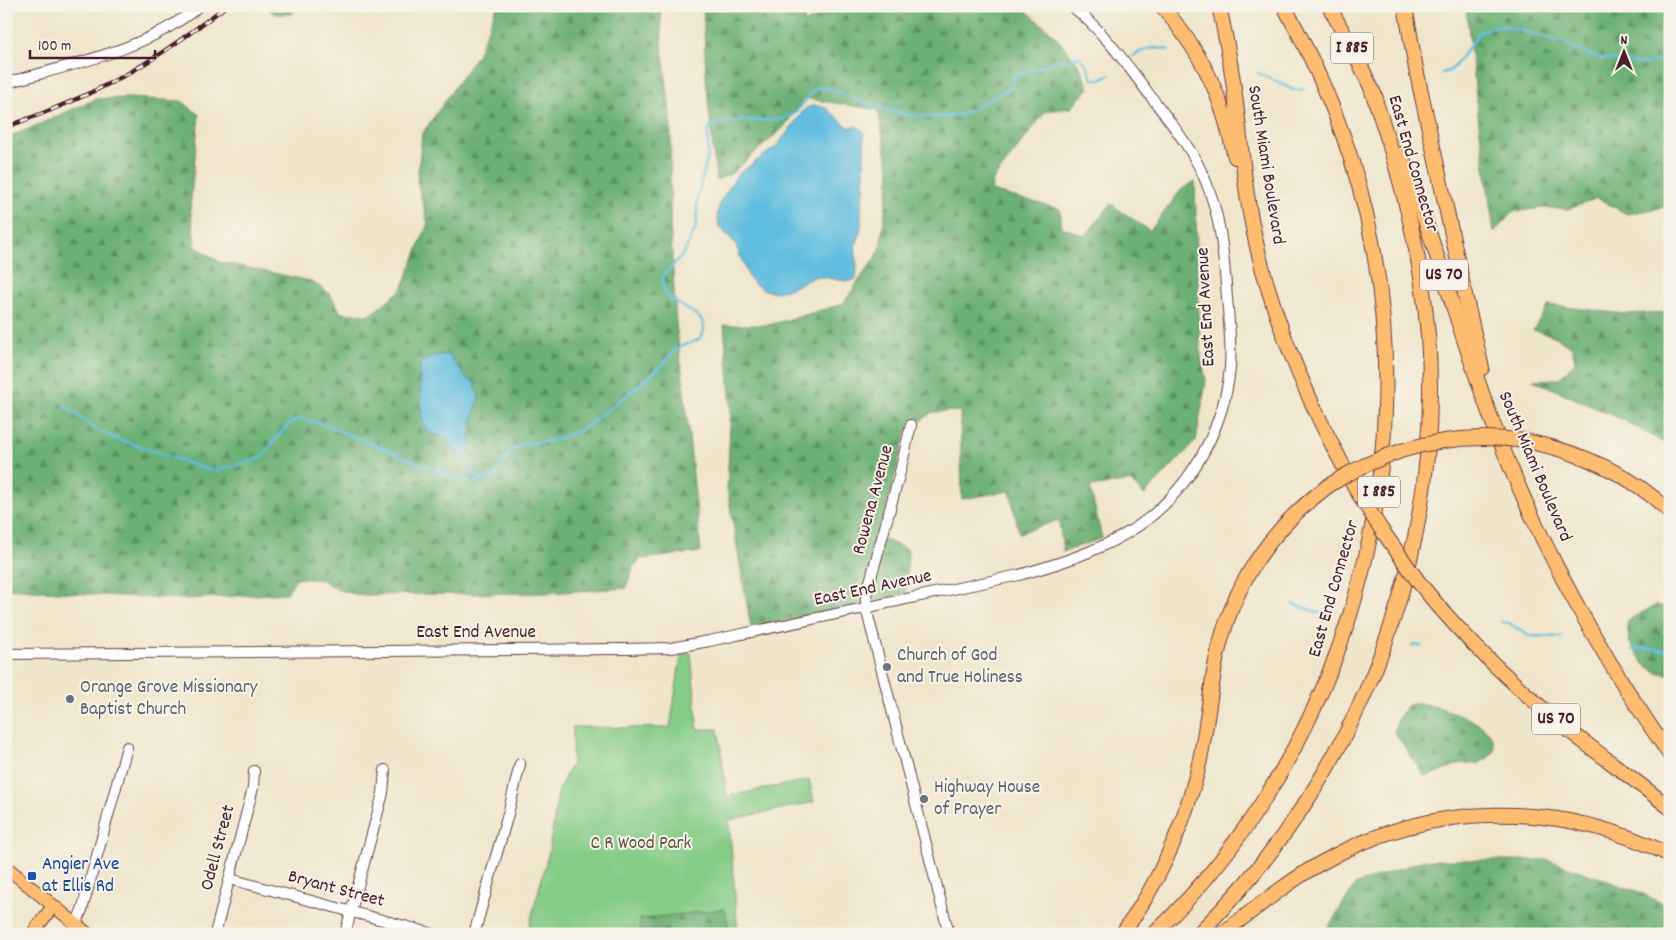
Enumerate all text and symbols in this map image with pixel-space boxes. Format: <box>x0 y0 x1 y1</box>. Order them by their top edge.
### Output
scale bar <box>30 28 155 60</box>
north arrow <box>1598 28 1648 78</box>
text: N <box>1621 31 1628 51</box>
road number: I 885 <box>1331 32 1373 64</box>
text: 100 m <box>38 36 71 58</box>
street label: South Miami Boulevard <box>1239 83 1291 247</box>
street label: East End Connector <box>1380 92 1444 236</box>
street label: East End Avenue <box>1190 247 1224 367</box>
road number: US 70 <box>1420 260 1468 290</box>
street label: South Miami Boulevard <box>1490 388 1578 546</box>
street label: Rowena Avenue <box>846 442 902 558</box>
road number: I 885 <box>1358 477 1400 508</box>
street label: East End Connector <box>1303 517 1367 661</box>
street label: East End Avenue <box>812 563 934 615</box>
street label: East End Avenue <box>416 620 536 647</box>
place label: Church of God and True Holiness <box>897 643 1023 692</box>
marker: Church of God and True Holiness <box>881 661 893 673</box>
place label: Orange Grove Missionary Baptist Church <box>80 675 258 724</box>
marker: Orange Grove Missionary Baptist Church <box>64 693 76 705</box>
road number: US 70 <box>1532 704 1580 734</box>
place label: Highway House of Prayer <box>934 775 1040 824</box>
marker: Highway House of Prayer <box>918 793 930 805</box>
street label: Odell Street <box>195 802 243 894</box>
park label: C R Wood Park <box>591 831 692 858</box>
place label: Angier Ave at Ellis Rd <box>42 852 119 901</box>
street label: Bryant Street <box>285 864 387 916</box>
marker: Angier Ave at Ellis Rd <box>26 870 38 882</box>

